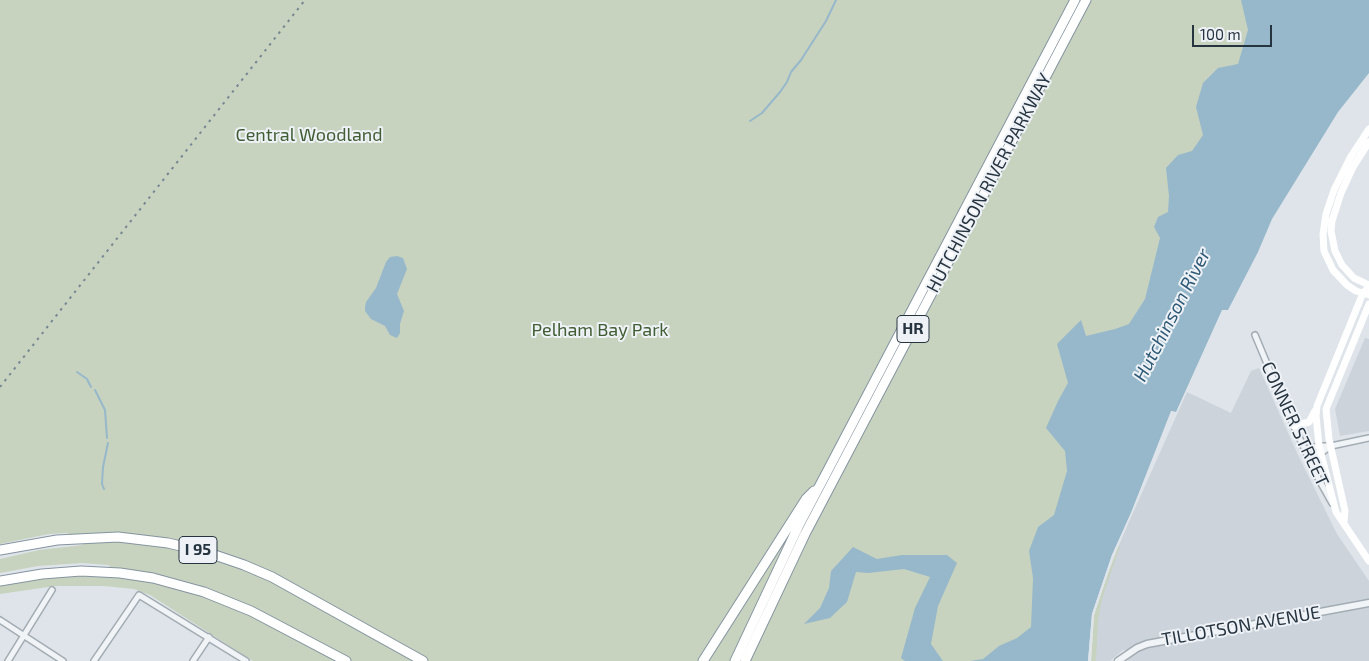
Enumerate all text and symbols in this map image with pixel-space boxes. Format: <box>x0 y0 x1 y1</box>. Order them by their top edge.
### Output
scale bar <box>1194 15 1274 47</box>
text: 100 m <box>1200 25 1241 43</box>
street label: HUTCHINSON RIVER PARKWAY <box>922 70 1056 296</box>
park label: Central Woodland <box>235 124 383 146</box>
water label: Hutchinson River <box>1129 245 1215 385</box>
road number: HR <box>897 316 929 342</box>
park label: Pelham Bay Park <box>531 319 669 341</box>
street label: CONNER STREET <box>1257 358 1333 490</box>
road number: I 95 <box>179 536 217 564</box>
street label: TILLOTSON AVENUE <box>1160 601 1322 651</box>

